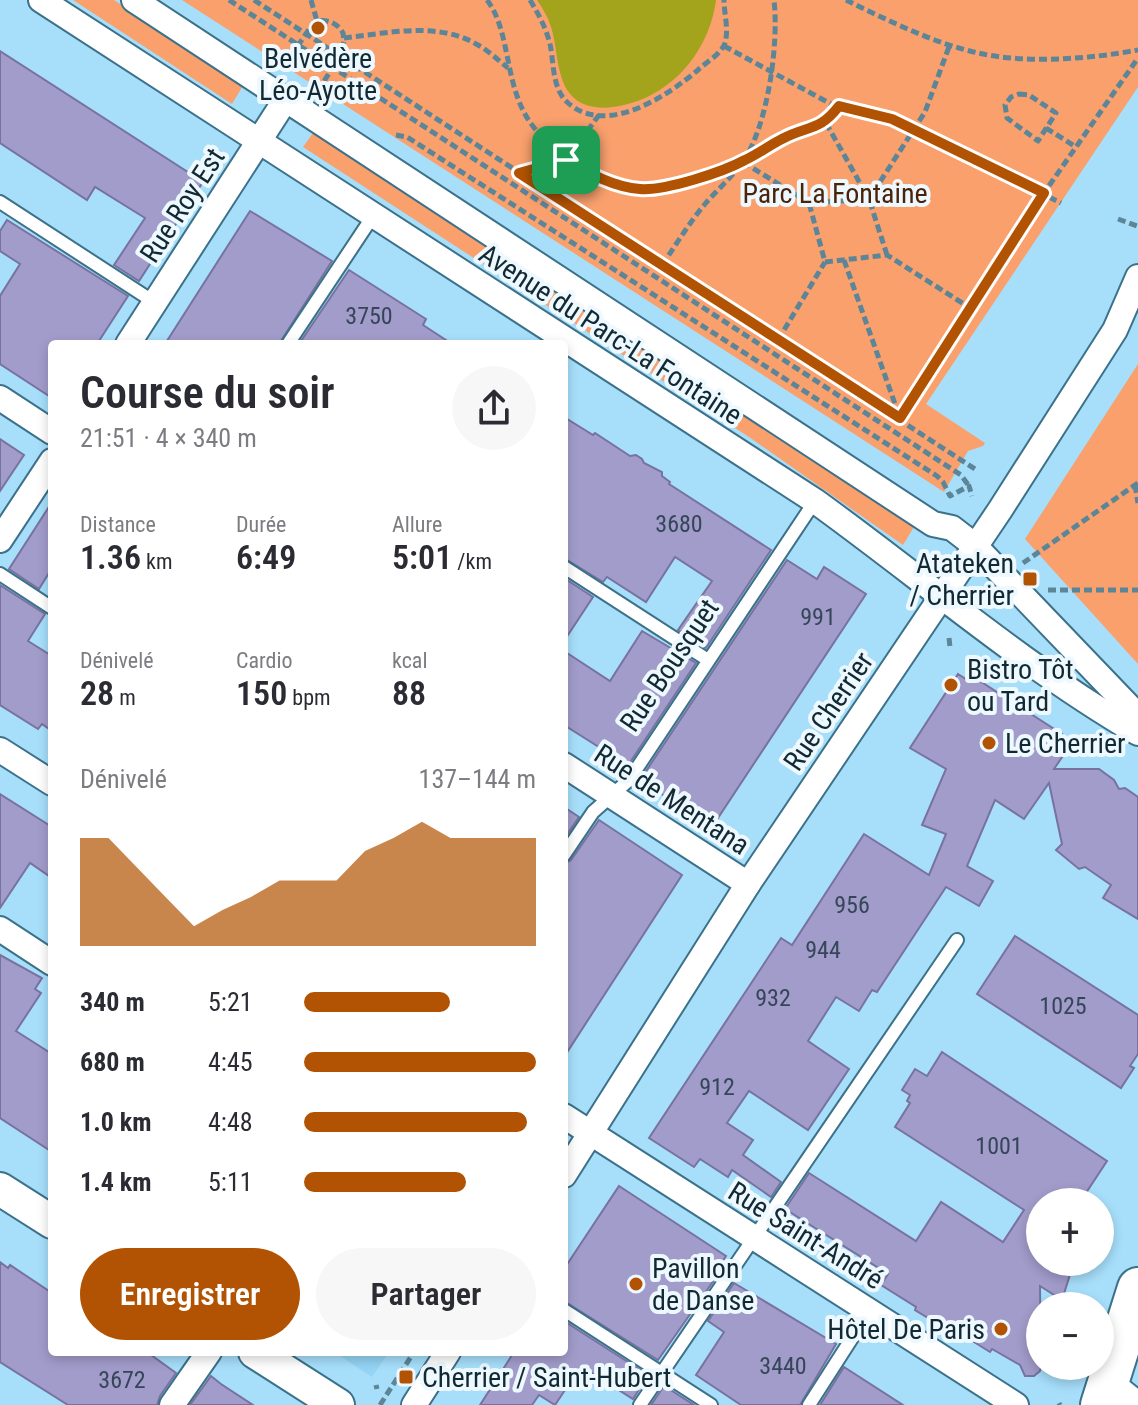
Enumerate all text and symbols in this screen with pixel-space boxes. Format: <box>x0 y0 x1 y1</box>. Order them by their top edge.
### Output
marker: Belvédère Léo-Ayotte <box>309 19 327 37</box>
place label: Belvédère Léo-Ayotte <box>259 42 377 107</box>
pin <box>532 126 600 194</box>
icon: arrive <box>544 138 588 182</box>
street label: Rue Roy Est <box>133 142 232 269</box>
park label: Parc La Fontaine <box>742 177 928 210</box>
street label: Avenue du Parc-La Fontaine <box>473 237 748 432</box>
house number: 3750 <box>345 302 393 330</box>
button: share <box>452 366 536 450</box>
text: Course du soir <box>80 367 335 419</box>
text: 21:51 · 4 × 340 m <box>80 423 257 453</box>
house number: 3680 <box>655 510 703 538</box>
text: Distance <box>80 512 156 537</box>
text: Durée <box>236 512 286 537</box>
text: Allure <box>392 512 442 537</box>
text: 1.36 <box>80 537 141 577</box>
text: 6:49 <box>236 537 296 577</box>
text: 5:01 <box>392 537 452 577</box>
place label: Atateken / Cherrier <box>910 547 1014 612</box>
text: km <box>141 549 173 574</box>
text: /km <box>452 549 492 574</box>
marker: Atateken / Cherrier <box>1021 570 1039 588</box>
street label: Rue Bousquet <box>613 593 726 738</box>
house number: 991 <box>800 603 836 631</box>
street label: Rue Cherrier <box>777 646 880 777</box>
text: Dénivelé <box>80 648 154 673</box>
text: Cardio <box>236 648 293 673</box>
text: kcal <box>392 648 427 673</box>
place label: Bistro Tôt ou Tard <box>967 653 1074 718</box>
text: 28 <box>80 673 114 713</box>
text: 150 <box>236 673 287 713</box>
text: 88 <box>392 673 426 713</box>
marker: Bistro Tôt ou Tard <box>942 676 960 694</box>
text: m <box>114 685 136 710</box>
text: bpm <box>287 685 331 710</box>
place label: Le Cherrier <box>1005 727 1126 760</box>
marker: Le Cherrier <box>980 734 998 752</box>
street label: Rue de Mentana <box>588 737 755 862</box>
text: Dénivelé <box>80 764 167 794</box>
text: 137–144 m <box>419 764 536 794</box>
house number: 956 <box>834 891 870 919</box>
house number: 944 <box>805 936 841 964</box>
house number: 932 <box>755 984 791 1012</box>
text: 340 m <box>80 987 145 1017</box>
text: 5:21 <box>208 987 253 1017</box>
house number: 1025 <box>1039 992 1087 1020</box>
text: 680 m <box>80 1047 145 1077</box>
text: 4:45 <box>208 1047 253 1077</box>
house number: 912 <box>699 1073 735 1101</box>
text: 1.0 km <box>80 1107 152 1137</box>
text: 4:48 <box>208 1107 253 1137</box>
house number: 1001 <box>975 1132 1023 1160</box>
text: 1.4 km <box>80 1167 152 1197</box>
text: 5:11 <box>208 1167 253 1197</box>
street label: Rue Saint-André <box>722 1175 889 1296</box>
map controls <box>1026 1188 1114 1380</box>
button: + <box>1026 1188 1114 1276</box>
button: Enregistrer <box>80 1248 300 1340</box>
button: Partager <box>316 1248 536 1340</box>
place label: Pavillon de Danse <box>652 1252 754 1317</box>
marker: Pavillon de Danse <box>627 1275 645 1293</box>
button: − <box>1026 1292 1114 1380</box>
place label: Hôtel De Paris <box>827 1313 985 1346</box>
marker: Hôtel De Paris <box>992 1320 1010 1338</box>
house number: 3440 <box>759 1352 807 1380</box>
place label: Cherrier / Saint-Hubert <box>422 1361 671 1394</box>
house number: 3672 <box>98 1366 146 1394</box>
marker: Cherrier / Saint-Hubert <box>397 1368 415 1386</box>

